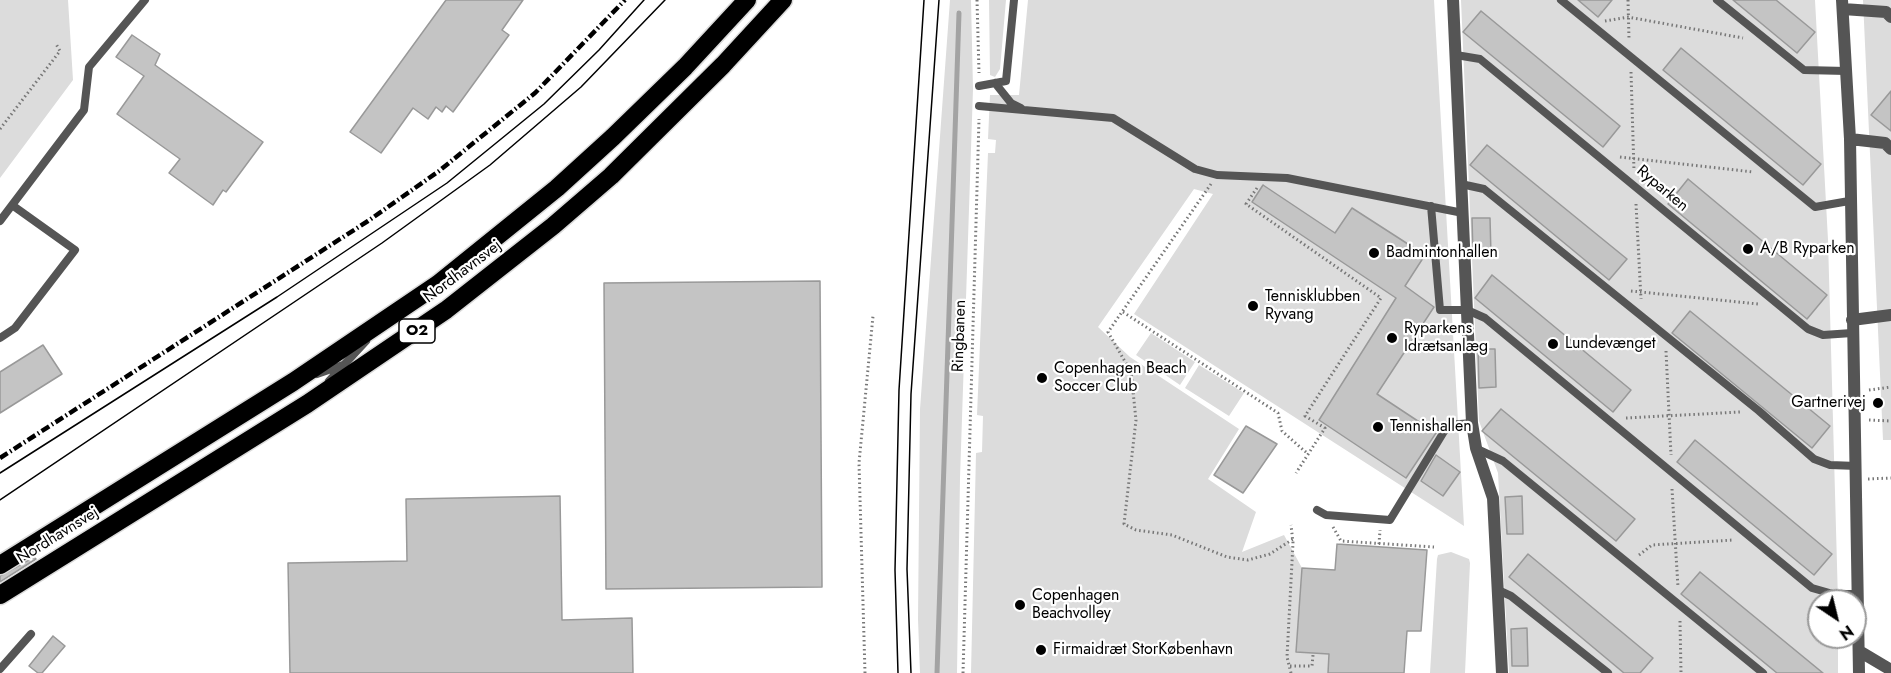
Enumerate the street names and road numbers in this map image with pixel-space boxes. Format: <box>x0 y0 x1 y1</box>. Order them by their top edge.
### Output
street label: Ryparken <box>1632 162 1692 216</box>
street label: Nordhavnsvej <box>420 236 506 308</box>
street label: Ringbanen <box>949 299 971 373</box>
road number: O2 <box>399 319 435 343</box>
street label: Nordhavnsvej <box>14 503 102 569</box>

